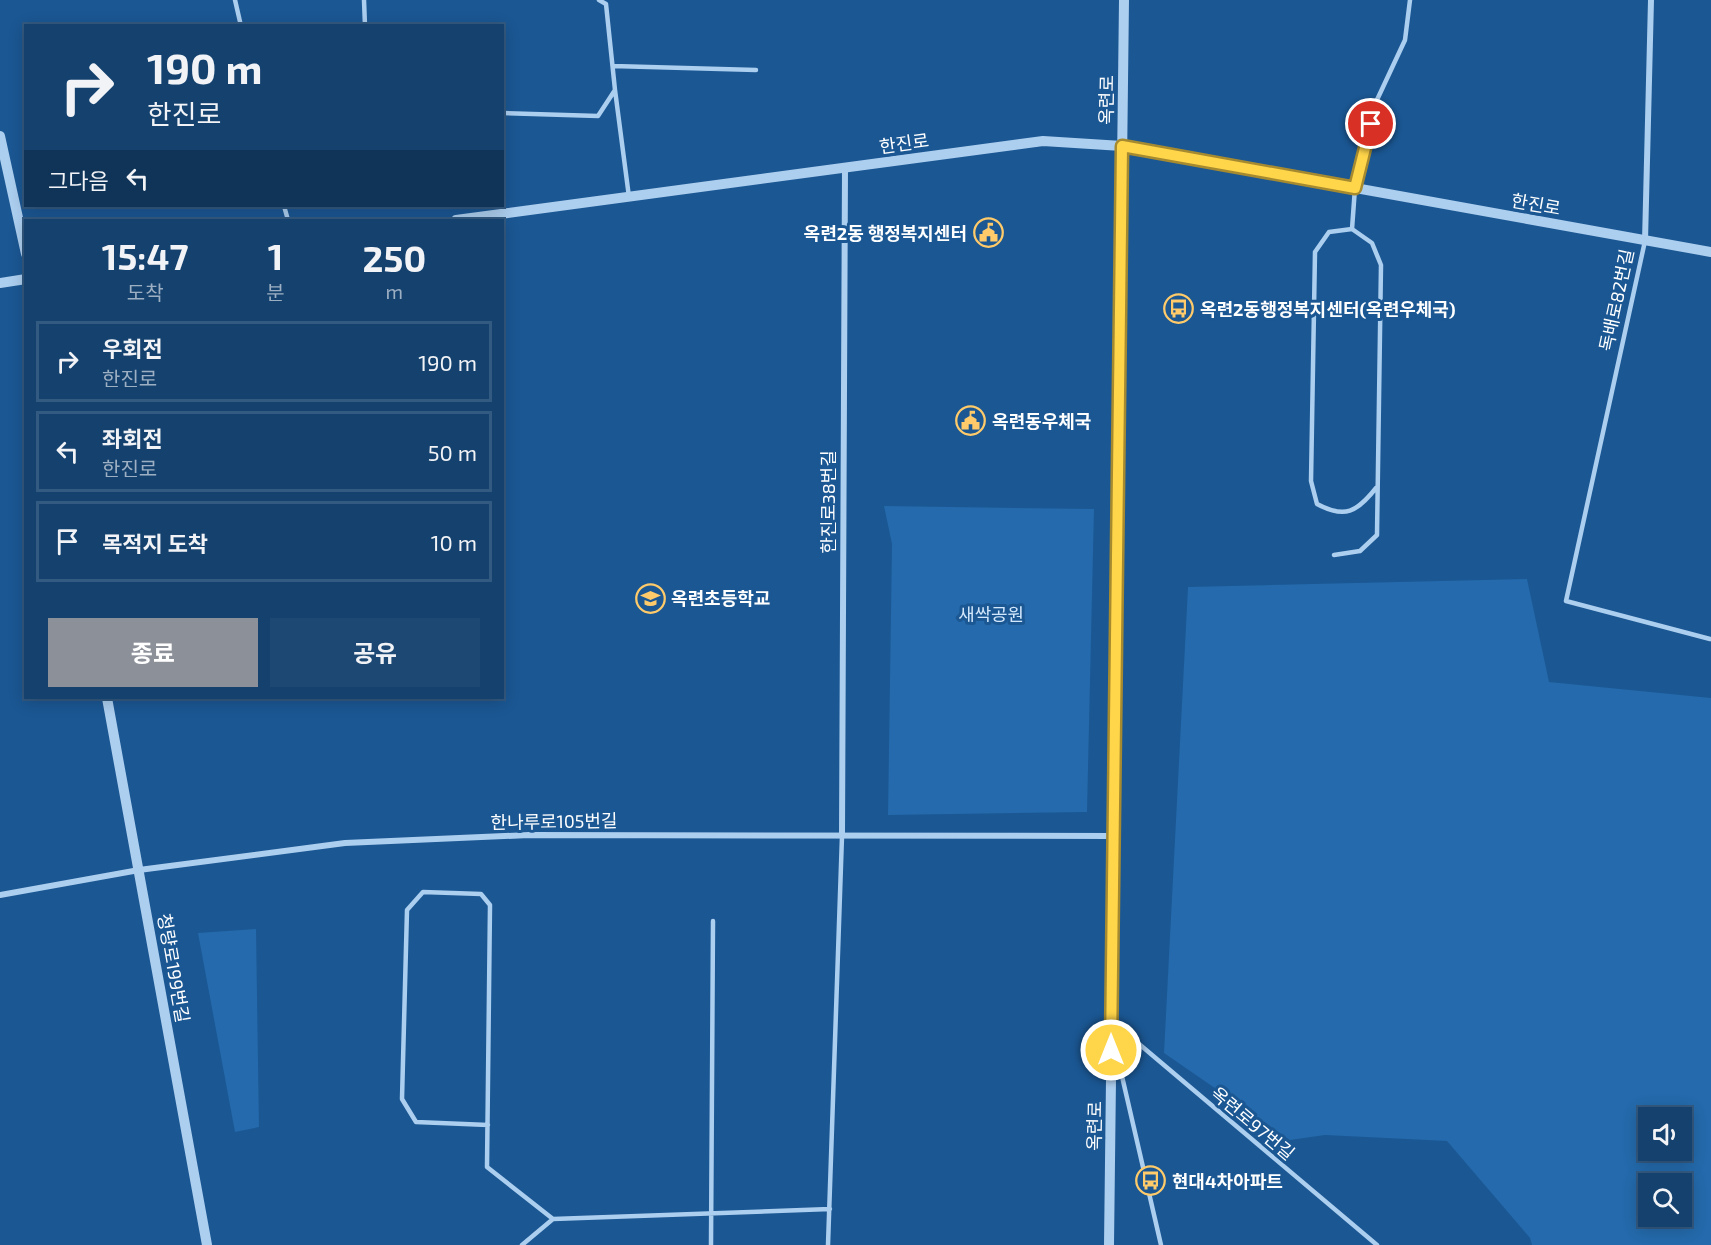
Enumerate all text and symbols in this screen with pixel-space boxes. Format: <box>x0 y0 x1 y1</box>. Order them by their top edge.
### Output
text: 190 m <box>147 42 263 92</box>
icon: right <box>48 48 126 126</box>
street label: 옥련로 <box>1095 75 1117 125</box>
text: 한진로 <box>147 97 222 129</box>
pin <box>1345 98 1396 149</box>
icon: arrive <box>1354 107 1387 140</box>
street label: 한진로 <box>878 129 930 157</box>
icon: left <box>121 162 154 195</box>
text: 그다음 <box>48 167 109 193</box>
street label: 한진로 <box>1510 189 1562 219</box>
public building icon: 옥련2동 행정복지센터 <box>972 217 1004 249</box>
place label: 옥련2동 행정복지센터 <box>804 222 967 244</box>
text: 15:47 <box>102 234 188 277</box>
text: 1 <box>268 234 283 277</box>
text: 250 <box>363 236 426 279</box>
street label: 독배로82번길 <box>1594 247 1638 353</box>
text: m <box>386 279 403 303</box>
text: 도착 <box>127 280 164 304</box>
text: 분 <box>266 280 285 304</box>
bus stop icon: 옥련2동행정복지센터(옥련우체국) <box>1163 293 1195 325</box>
place label: 옥련2동행정복지센터(옥련우체국) <box>1200 298 1455 320</box>
text: 우회전 <box>102 335 163 361</box>
icon: right <box>51 345 84 378</box>
text: 190 m <box>418 349 477 375</box>
text: 한진로 <box>102 366 157 390</box>
public building icon: 옥련동우체국 <box>955 405 987 437</box>
place label: 옥련동우체국 <box>992 410 1091 432</box>
text: 좌회전 <box>102 425 163 451</box>
icon: left <box>51 435 84 468</box>
text: 50 m <box>428 439 477 465</box>
street label: 한진로38번길 <box>817 450 839 554</box>
text: 한진로 <box>102 456 157 480</box>
icon: arrive <box>51 525 84 558</box>
text: 10 m <box>431 529 477 555</box>
text: 목적지 도착 <box>102 530 208 556</box>
school or university icon: 옥련초등학교 <box>634 582 666 614</box>
place label: 옥련초등학교 <box>671 587 770 609</box>
park label: 새싹공원 <box>958 603 1024 625</box>
button: 종료 <box>48 618 258 687</box>
button: 공유 <box>270 618 480 687</box>
street label: 한나루로105번길 <box>490 809 618 833</box>
street label: 청량로199번길 <box>154 912 194 1024</box>
position arrow <box>1079 1018 1143 1082</box>
street label: 옥련로97번길 <box>1207 1082 1299 1164</box>
street label: 옥련로 <box>1083 1101 1105 1151</box>
map controls <box>1638 1107 1692 1227</box>
button: sound <box>1638 1107 1692 1161</box>
bus stop icon: 현대4차아파트 <box>1135 1165 1167 1197</box>
place label: 현대4차아파트 <box>1172 1170 1283 1192</box>
button: search <box>1638 1173 1692 1227</box>

